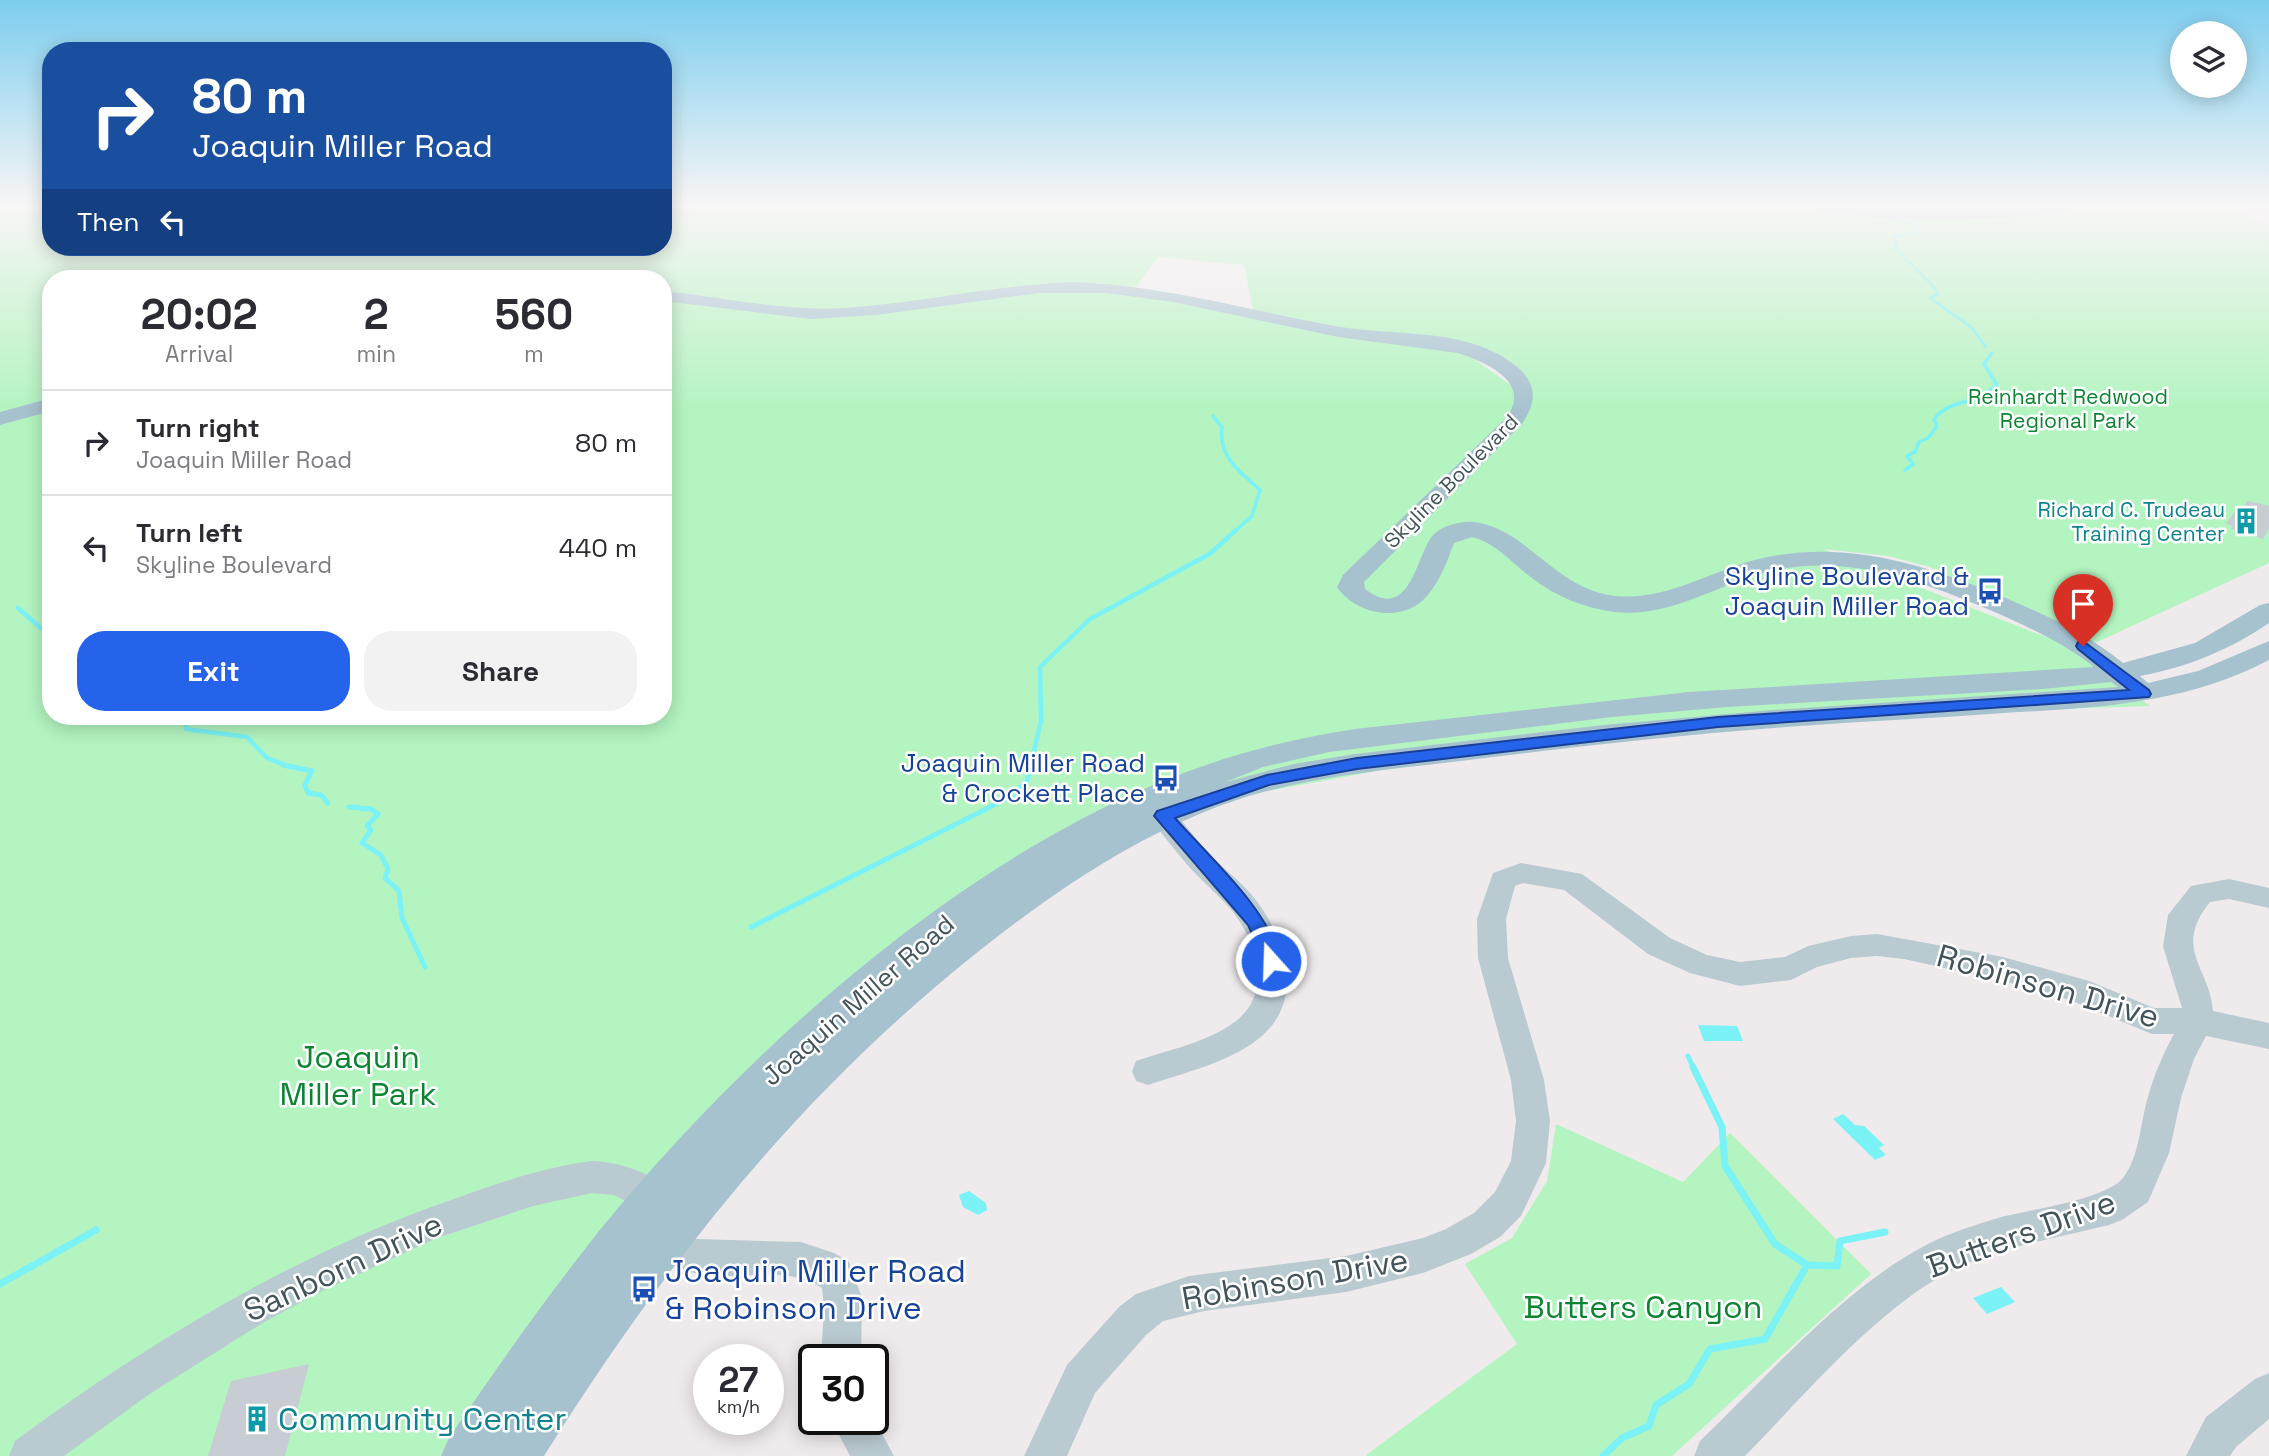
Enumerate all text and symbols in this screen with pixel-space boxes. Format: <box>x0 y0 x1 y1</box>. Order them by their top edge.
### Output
map controls <box>2170 21 2247 98</box>
button: layers <box>2170 21 2247 98</box>
text: 80 m <box>192 65 307 127</box>
icon: right <box>77 70 168 161</box>
text: Joaquin Miller Road <box>192 126 493 166</box>
icon: left <box>154 203 192 241</box>
text: Then <box>77 205 140 239</box>
text: 20:02 <box>141 288 258 341</box>
text: 2 <box>364 288 389 341</box>
text: 560 <box>495 288 573 341</box>
text: Arrival <box>165 339 233 369</box>
text: min <box>356 339 396 369</box>
text: m <box>524 339 544 369</box>
park label: Reinhardt Redwood Regional Park <box>1968 383 2168 434</box>
street label: Skyline Boulevard <box>1378 408 1524 554</box>
text: Turn right <box>136 411 260 445</box>
icon: right <box>77 424 115 462</box>
text: 80 m <box>575 426 637 460</box>
text: Joaquin Miller Road <box>136 445 352 475</box>
place label: Richard C. Trudeau Training Center <box>2038 496 2225 547</box>
building icon: Richard C. Trudeau Training Center <box>2231 506 2261 536</box>
text: Turn left <box>136 516 243 550</box>
icon: left <box>77 529 115 567</box>
text: 440 m <box>559 531 637 565</box>
text: Skyline Boulevard <box>136 550 332 580</box>
place label: Skyline Boulevard & Joaquin Miller Road <box>1725 559 1969 623</box>
pin <box>2053 574 2113 646</box>
bus stop icon: Skyline Boulevard & Joaquin Miller Road <box>1975 576 2005 606</box>
icon: arrive <box>2064 585 2102 623</box>
button: Exit <box>77 631 350 711</box>
button: Share <box>364 631 637 711</box>
place label: Joaquin Miller Road & Crockett Place <box>901 746 1145 810</box>
bus stop icon: Joaquin Miller Road & Crockett Place <box>1151 763 1181 793</box>
street label: Joaquin Miller Road <box>755 907 961 1093</box>
position arrow <box>1234 924 1308 998</box>
street label: Robinson Drive <box>1932 935 2164 1037</box>
park label: Joaquin Miller Park <box>280 1037 436 1114</box>
street label: Butters Drive <box>1921 1181 2121 1287</box>
street label: Sanborn Drive <box>237 1204 449 1330</box>
street label: Robinson Drive <box>1179 1239 1411 1319</box>
place label: Joaquin Miller Road & Robinson Drive <box>665 1251 966 1328</box>
bus stop icon: Joaquin Miller Road & Robinson Drive <box>629 1274 659 1304</box>
park label: Butters Canyon <box>1524 1287 1762 1327</box>
speed limit sign: 30 <box>798 1344 889 1435</box>
text: 27 <box>719 1358 758 1402</box>
text: km/h <box>717 1395 760 1418</box>
place label: Community Center <box>278 1399 566 1439</box>
building icon: Community Center <box>242 1404 272 1434</box>

